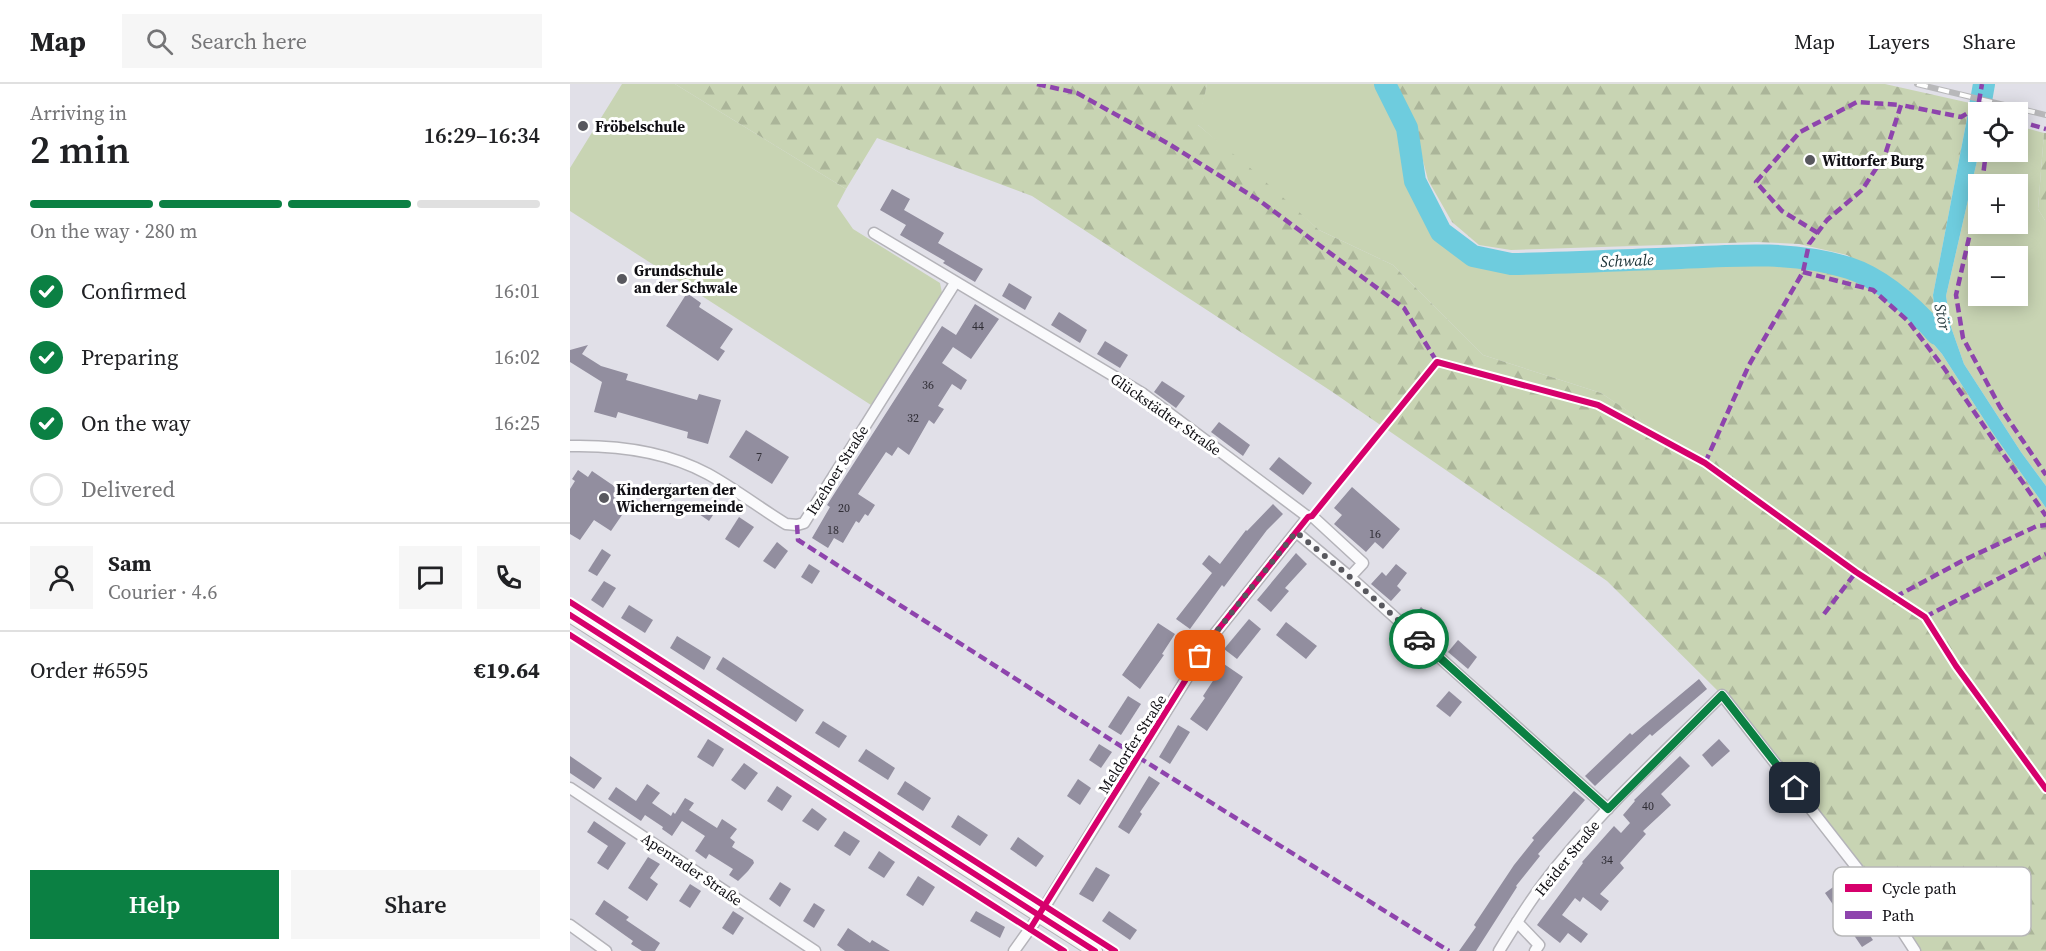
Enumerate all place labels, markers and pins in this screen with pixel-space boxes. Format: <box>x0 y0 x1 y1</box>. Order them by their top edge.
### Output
place label: Fröbelschule <box>595 116 685 137</box>
marker: Fröbelschule <box>576 119 590 133</box>
place label: Wittorfer Burg <box>1822 150 1924 171</box>
marker: Wittorfer Burg <box>1803 153 1817 167</box>
place label: Grundschule an der Schwale <box>634 260 738 298</box>
marker: Grundschule an der Schwale <box>615 272 629 286</box>
place label: Kindergarten der Wicherngemeinde <box>616 479 744 517</box>
marker: Kindergarten der Wicherngemeinde <box>597 491 611 505</box>
pin <box>1174 630 1225 681</box>
pin <box>1769 762 1820 813</box>

